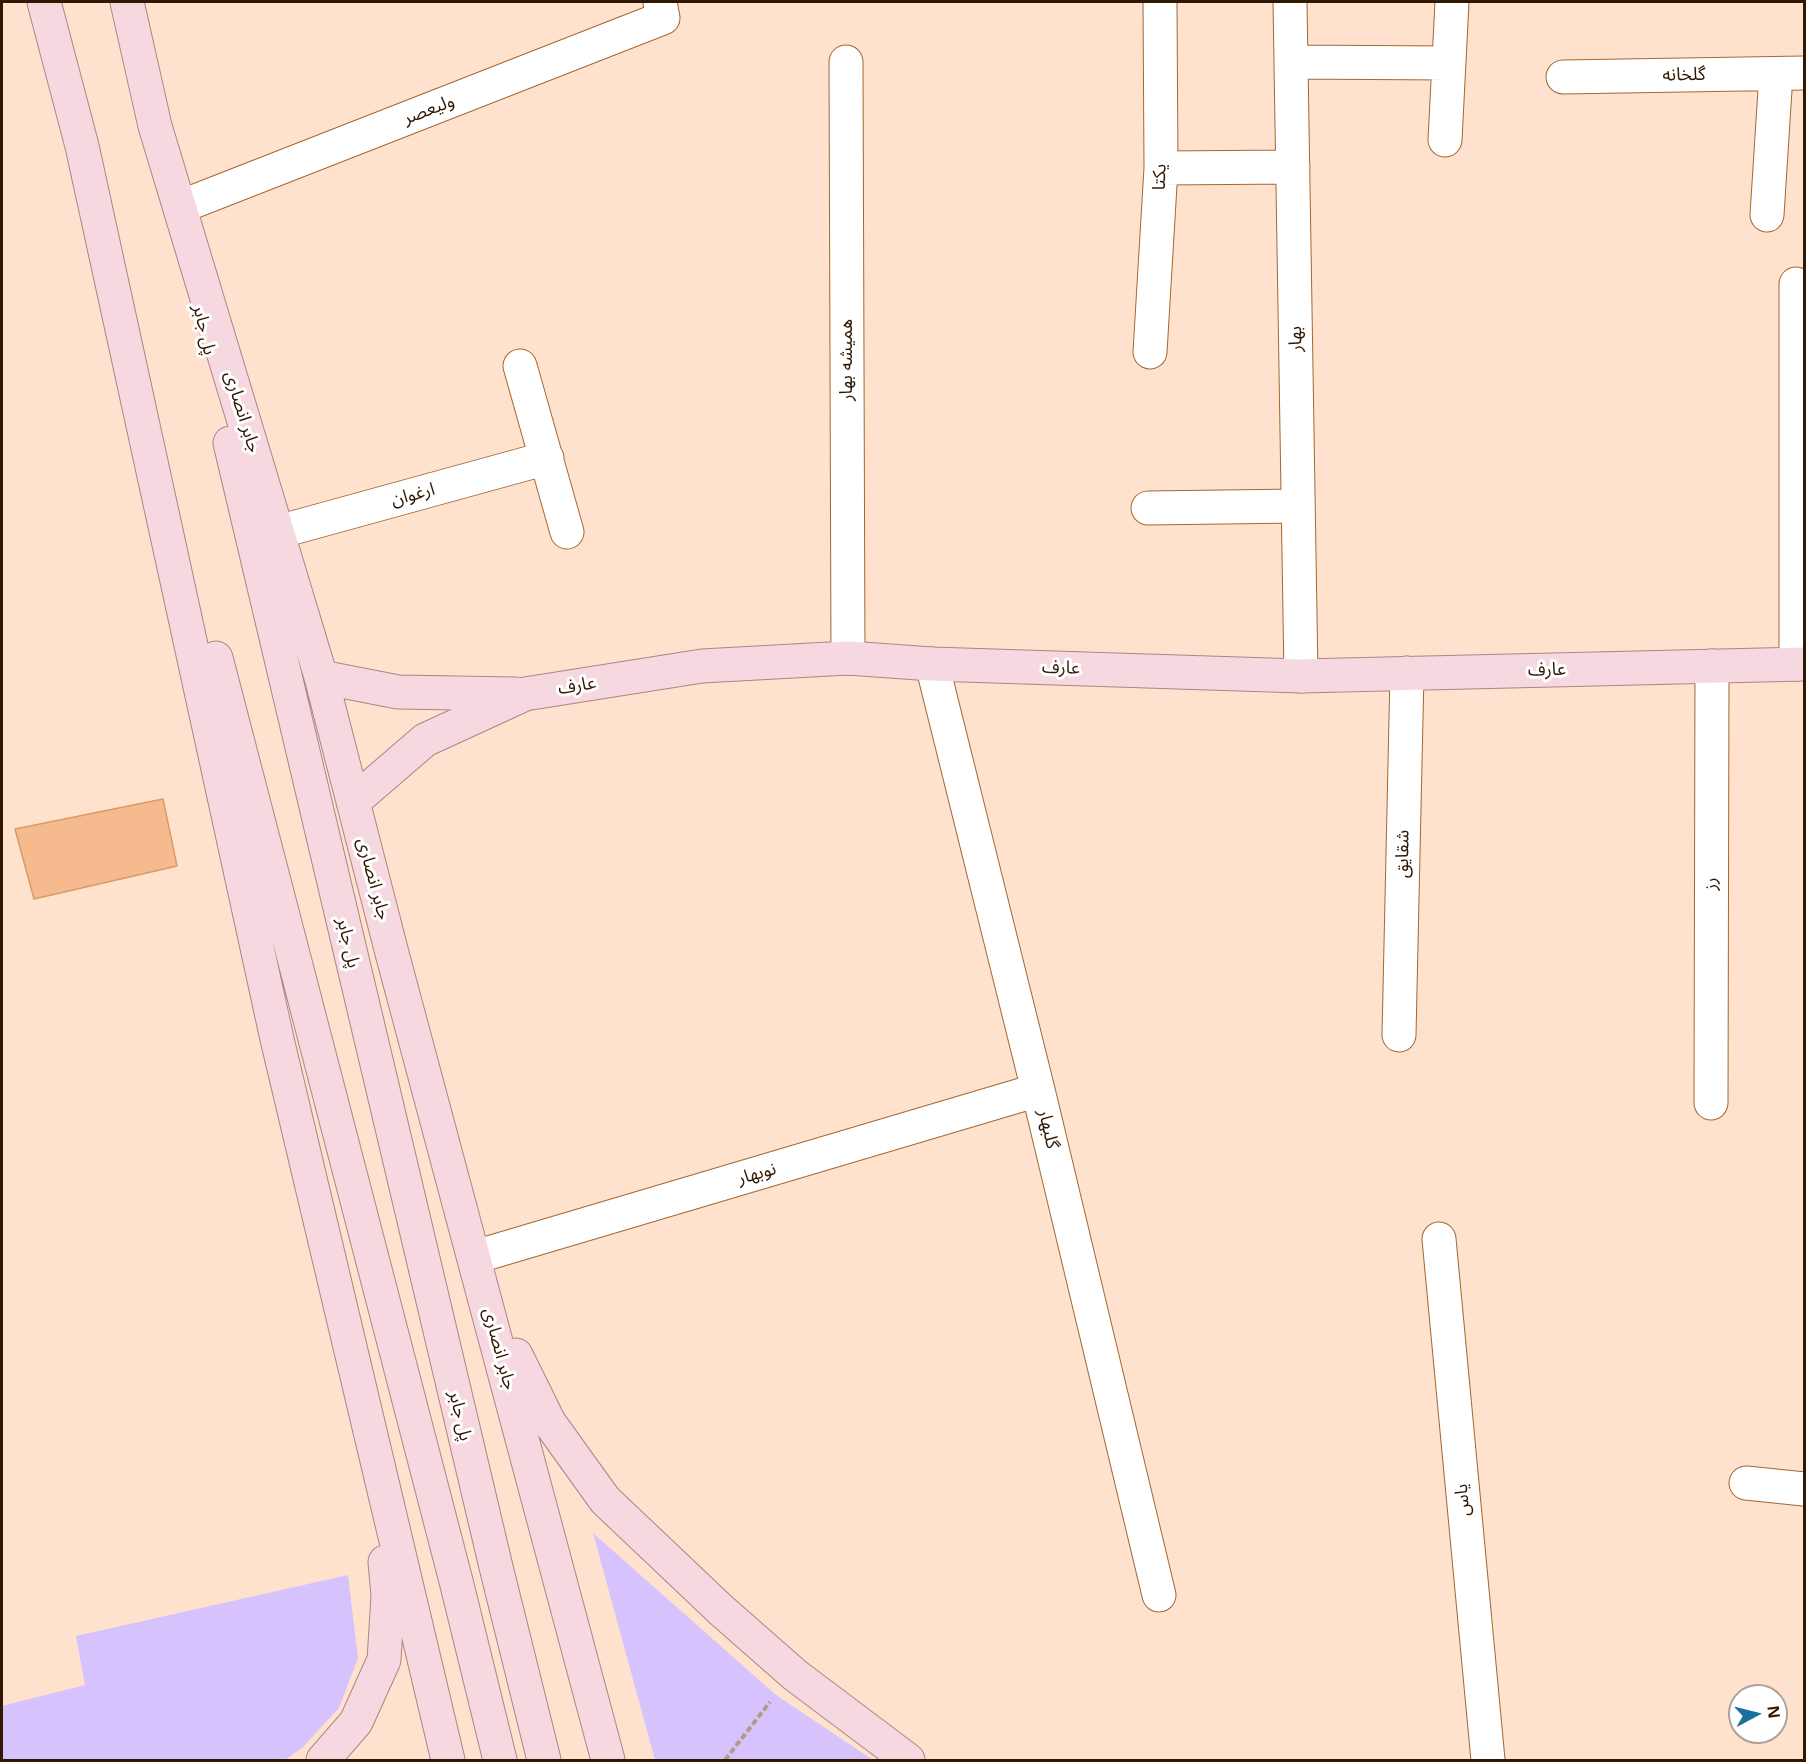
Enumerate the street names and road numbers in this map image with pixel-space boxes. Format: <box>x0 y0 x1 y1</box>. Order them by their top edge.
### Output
street label: گلخانه <box>1662 64 1706 86</box>
street label: ولیعصر <box>400 90 458 130</box>
street label: یکتا <box>1149 163 1171 191</box>
street label: پل جابر <box>188 303 220 357</box>
street label: همیشه بهار <box>836 319 858 401</box>
street label: بهار <box>1285 326 1307 352</box>
street label: جابر انصاری <box>219 369 265 455</box>
street label: ارغوان <box>389 479 437 511</box>
street label: عارف <box>1042 657 1080 679</box>
street label: عارف <box>1528 659 1566 681</box>
street label: عارف <box>557 672 597 700</box>
street label: شقایق <box>1392 830 1414 878</box>
street label: جابر انصاری <box>352 836 394 922</box>
street label: رز <box>1700 877 1722 891</box>
street label: پل جابر <box>332 916 364 970</box>
street label: گلبهار <box>1033 1107 1063 1151</box>
street label: نوبهار <box>735 1158 779 1190</box>
street label: جابر انصاری <box>478 1306 520 1392</box>
street label: پل جابر <box>444 1389 476 1443</box>
street label: یاس <box>1451 1483 1475 1517</box>

